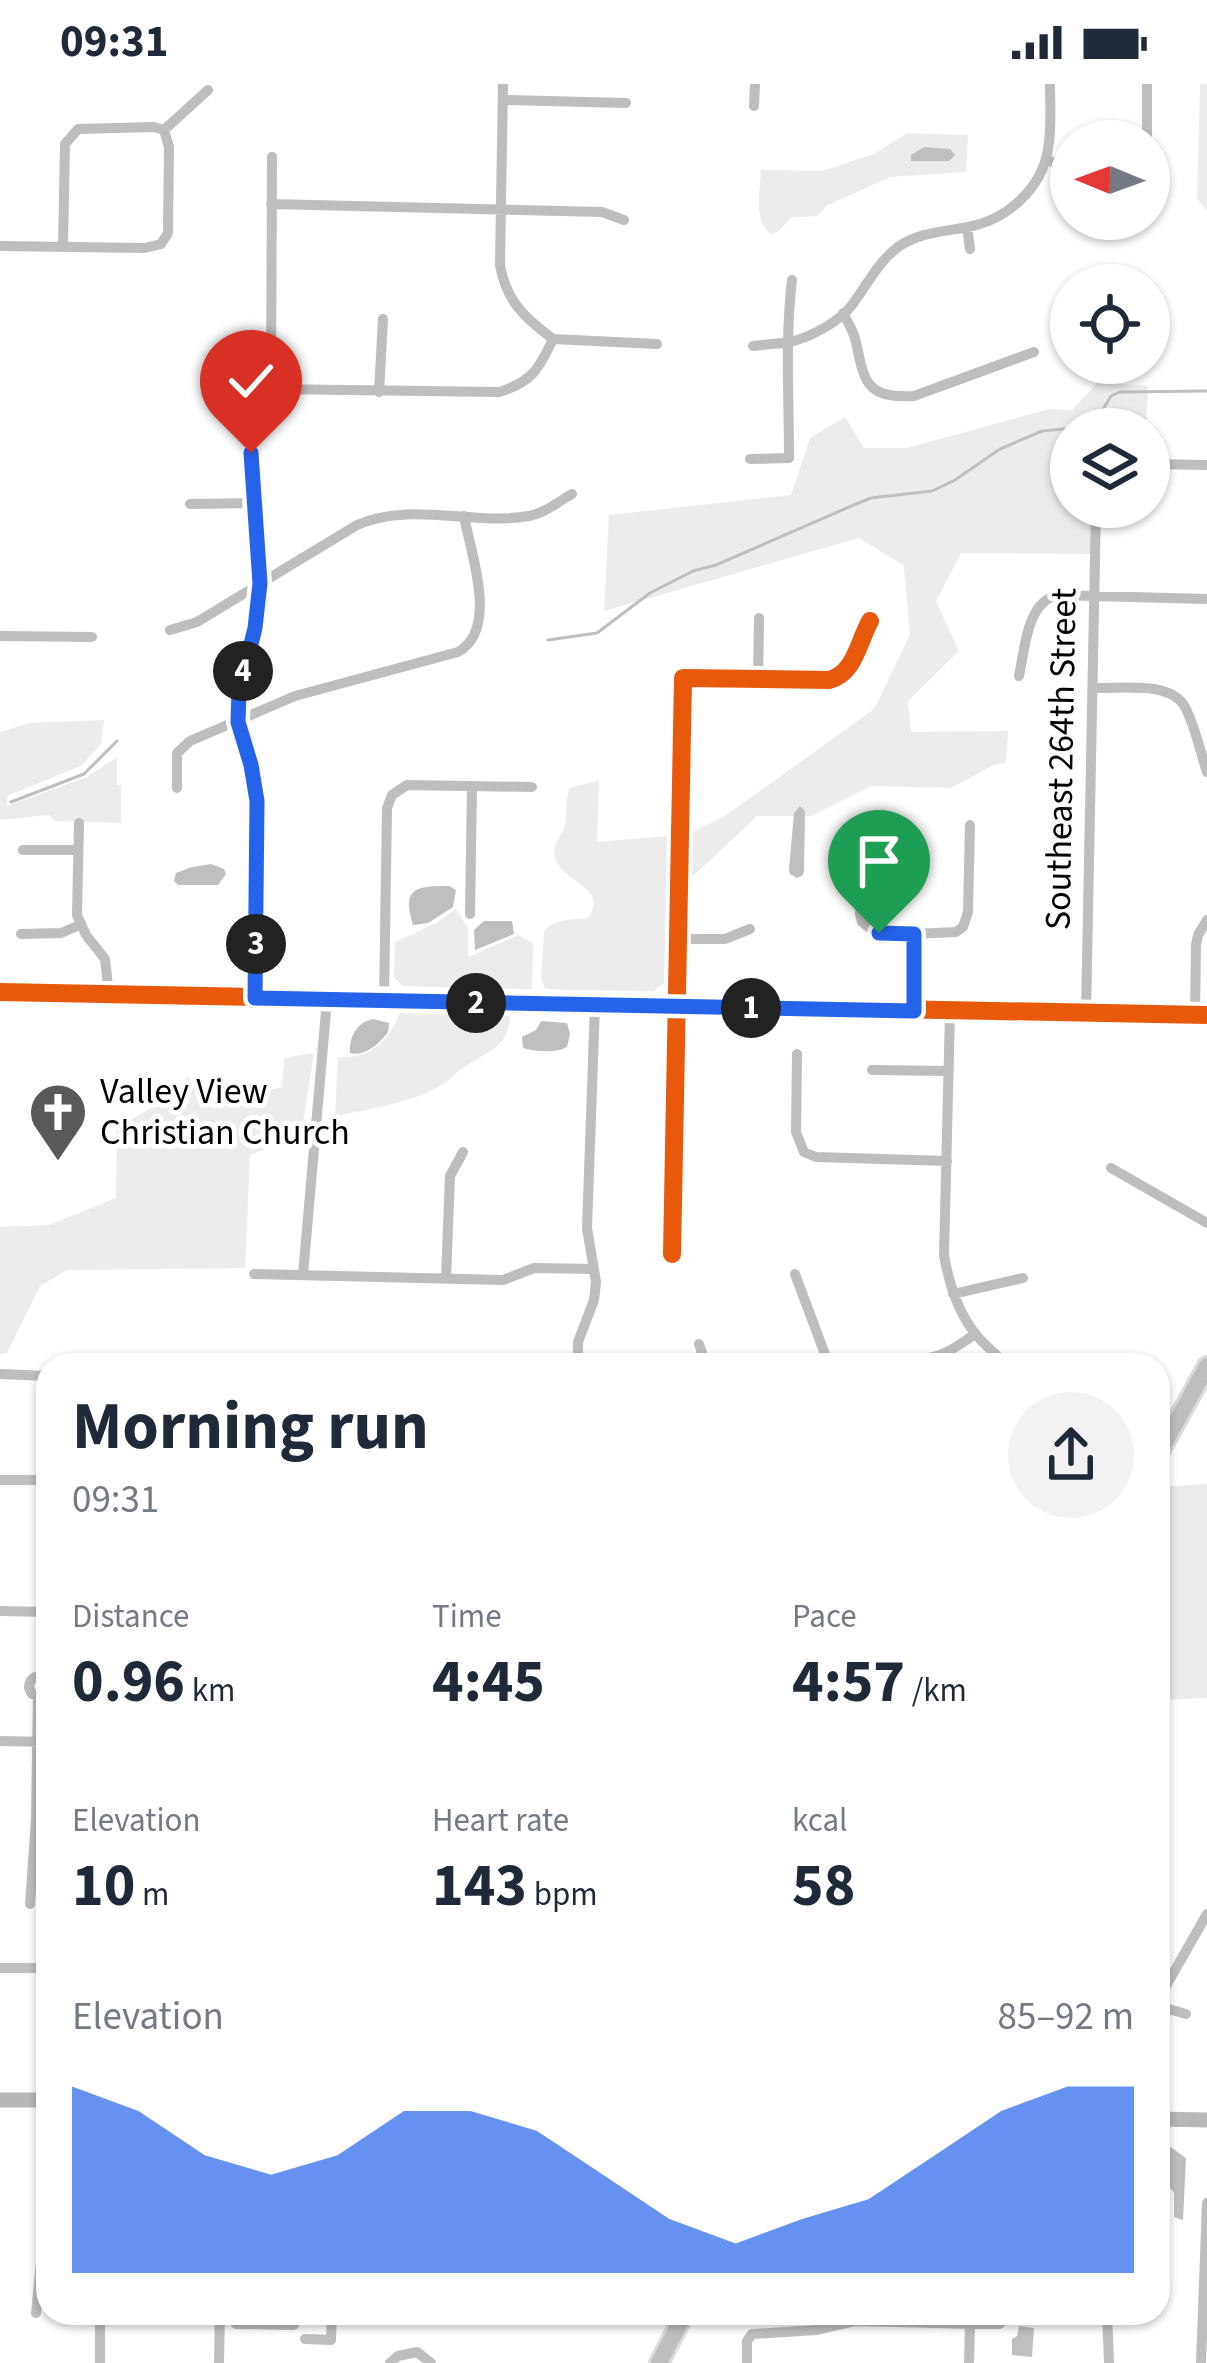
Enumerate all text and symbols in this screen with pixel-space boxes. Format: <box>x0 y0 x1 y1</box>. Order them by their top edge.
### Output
text: 09:31 <box>60 10 169 74</box>
north arrow <box>1050 120 1170 240</box>
map controls <box>1050 120 1170 528</box>
button: locate <box>1050 264 1170 384</box>
pin <box>200 330 302 453</box>
icon: check <box>218 348 284 414</box>
button: layers <box>1050 408 1170 528</box>
street label: Southeast 264th Street <box>1033 588 1089 930</box>
pin: 4 <box>213 641 273 701</box>
text: 4 <box>234 647 252 694</box>
pin <box>828 810 930 933</box>
icon: arrive <box>846 828 912 894</box>
pin: 3 <box>226 914 286 974</box>
text: 3 <box>247 920 265 967</box>
pin: 2 <box>446 973 506 1033</box>
pin: 1 <box>721 978 781 1038</box>
text: 2 <box>467 979 485 1026</box>
text: 1 <box>742 984 760 1031</box>
place label: Valley View Christian Church <box>100 1066 350 1158</box>
church icon: Valley View Christian Church <box>27 1081 89 1163</box>
text: Morning run <box>72 1380 429 1474</box>
button: share <box>1008 1392 1134 1518</box>
text: 09:31 <box>72 1472 159 1528</box>
text: Distance <box>72 1593 189 1640</box>
text: Time <box>432 1593 502 1640</box>
text: Pace <box>792 1593 857 1640</box>
text: 0.96 <box>72 1640 185 1725</box>
text: 4:45 <box>432 1640 545 1725</box>
text: 4:57 <box>792 1640 905 1725</box>
text: km <box>185 1667 235 1714</box>
text: /km <box>905 1667 967 1714</box>
text: Elevation <box>72 1797 201 1844</box>
text: Heart rate <box>432 1797 569 1844</box>
text: kcal <box>792 1797 848 1844</box>
text: 10 <box>72 1844 135 1929</box>
text: 143 <box>432 1844 527 1929</box>
text: 58 <box>792 1844 855 1929</box>
text: m <box>135 1871 169 1918</box>
text: bpm <box>527 1871 598 1918</box>
text: Elevation <box>72 1989 224 2045</box>
text: 85–92 m <box>998 1989 1134 2045</box>

